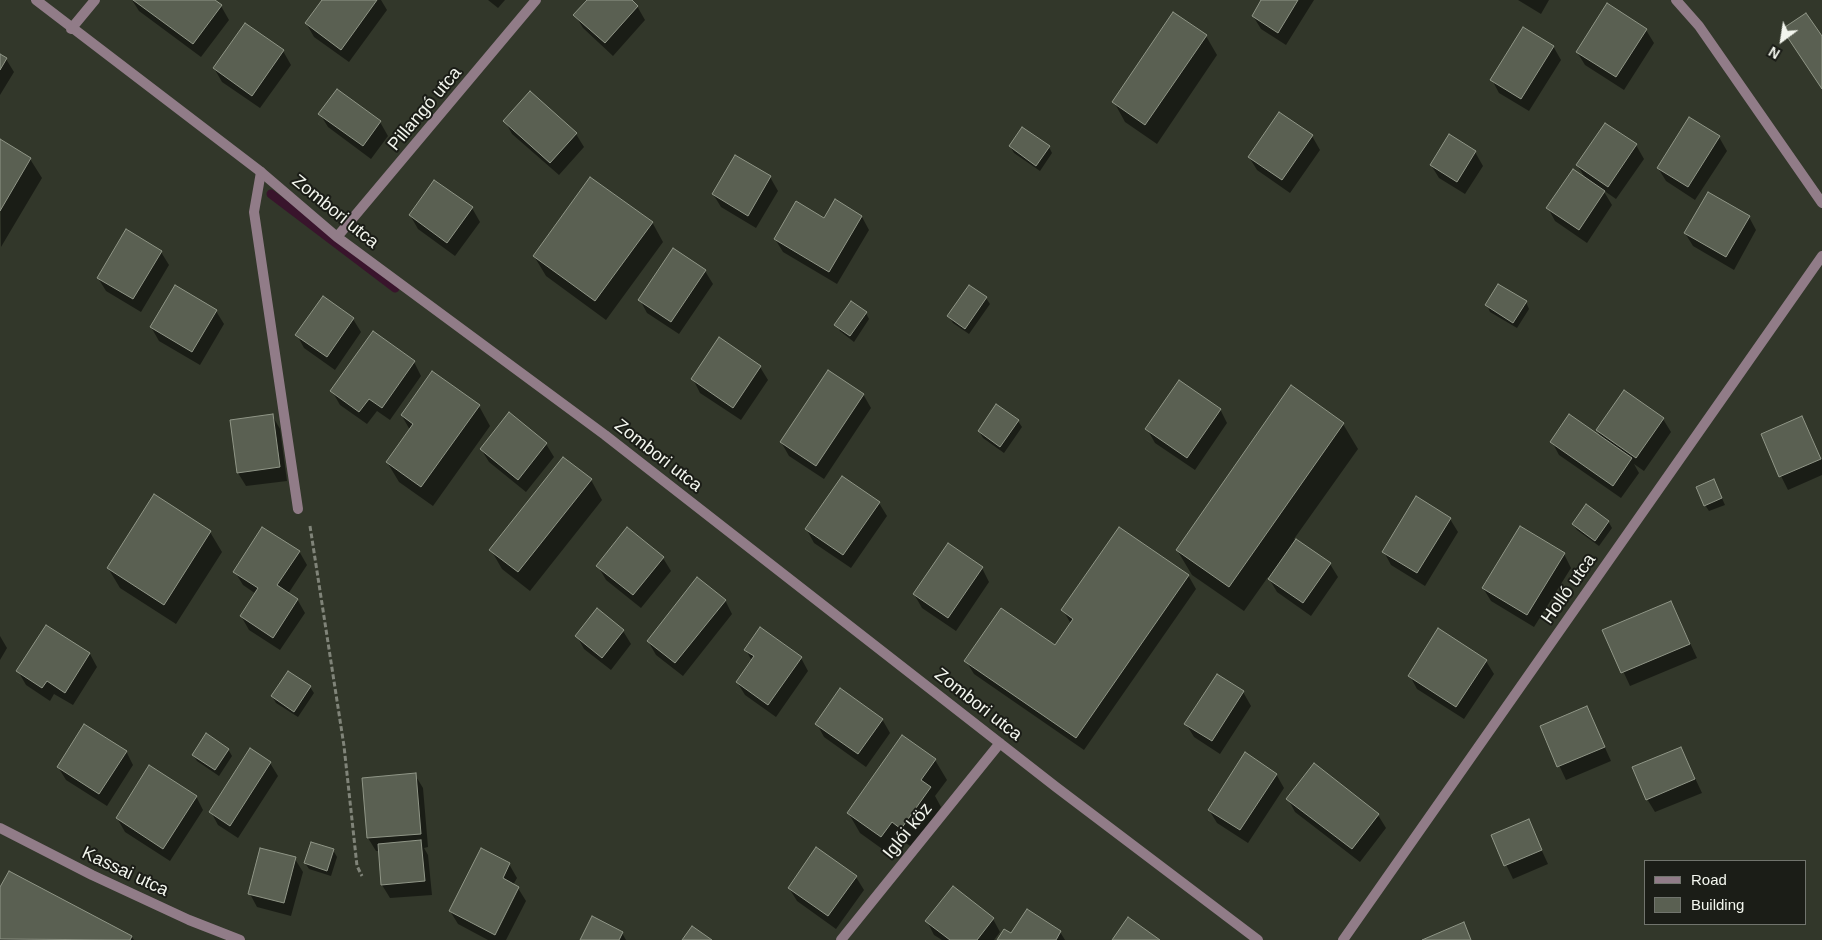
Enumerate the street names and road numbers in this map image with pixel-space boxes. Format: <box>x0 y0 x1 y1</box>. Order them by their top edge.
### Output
street label: Pillangó utca <box>384 63 466 155</box>
street label: Zombori utca <box>287 171 383 253</box>
street label: Zombori utca <box>610 415 706 497</box>
street label: Holló utca <box>1537 550 1601 628</box>
street label: Zombori utca <box>930 664 1026 746</box>
street label: Iglói köz <box>879 799 937 863</box>
street label: Kassai utca <box>78 843 172 901</box>

